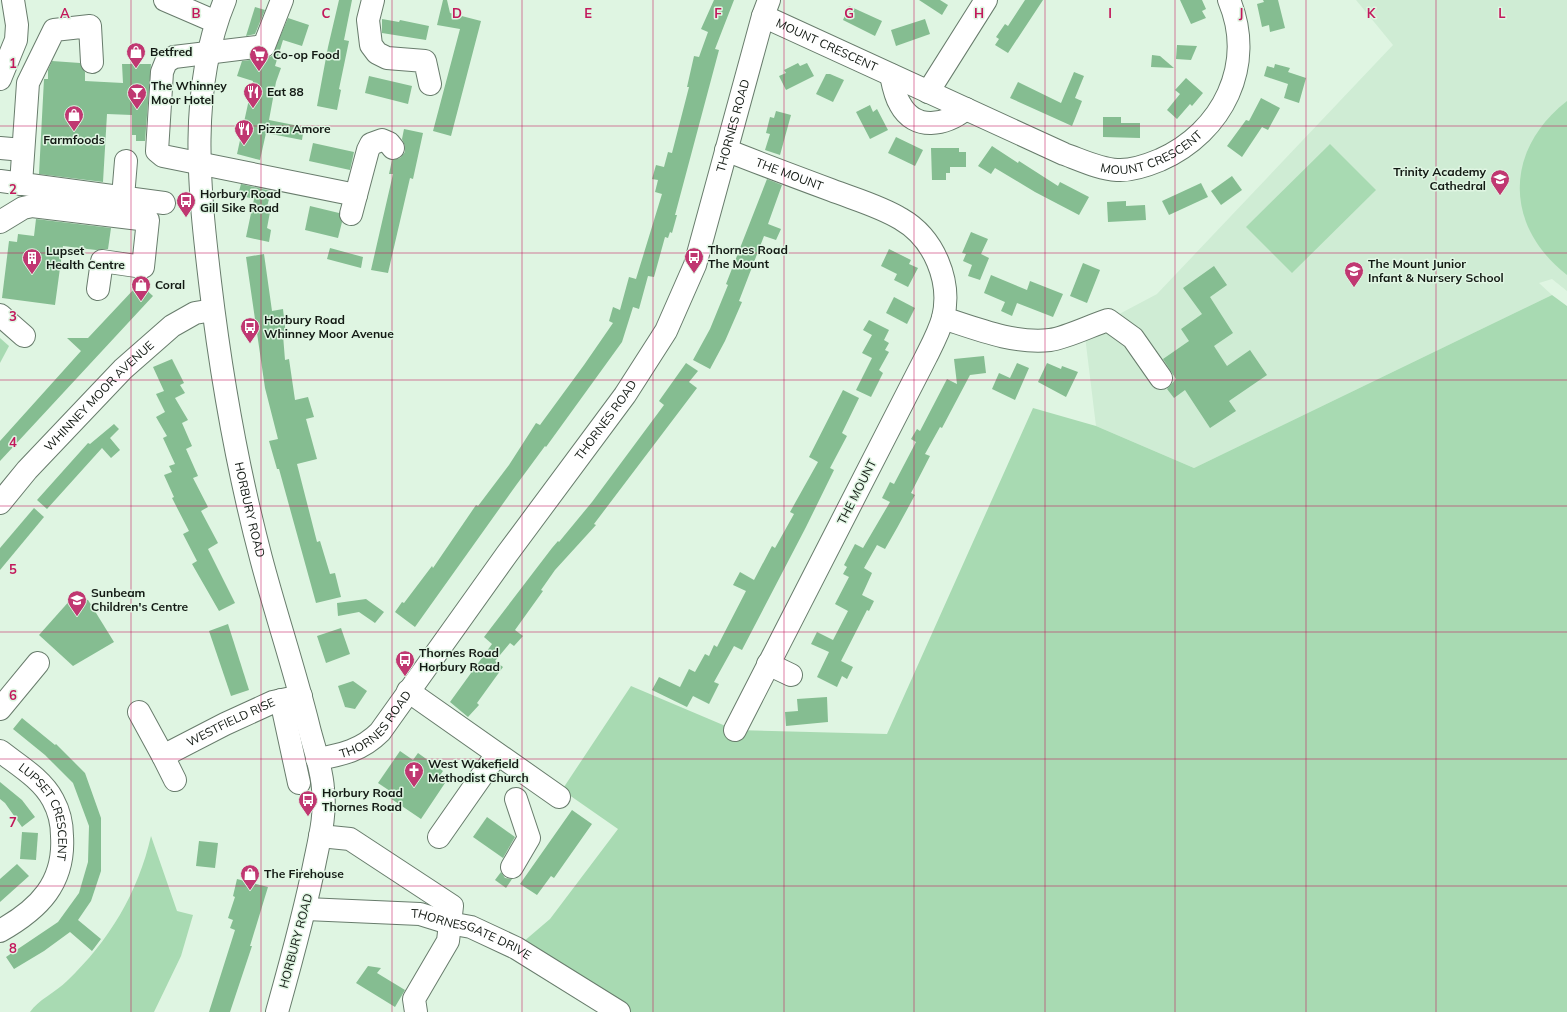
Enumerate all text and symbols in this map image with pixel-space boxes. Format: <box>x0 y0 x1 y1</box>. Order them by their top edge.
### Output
text: A <box>60 5 70 21</box>
text: B <box>192 5 201 21</box>
text: C <box>322 5 331 21</box>
text: D <box>452 5 462 21</box>
text: E <box>584 5 592 21</box>
text: F <box>714 5 722 21</box>
text: G <box>844 5 854 21</box>
text: H <box>974 5 984 21</box>
text: I <box>1108 5 1112 21</box>
text: J <box>1239 5 1243 21</box>
text: K <box>1367 5 1377 21</box>
text: L <box>1498 5 1506 21</box>
street label: MOUNT CRESCENT <box>774 15 881 75</box>
shop icon: Betfred <box>125 41 147 69</box>
place label: Betfred <box>150 44 192 59</box>
supermarket icon: Co-op Food <box>248 44 270 72</box>
place label: Co-op Food <box>273 47 340 62</box>
text: 1 <box>9 55 17 71</box>
street label: THORNES ROAD <box>713 77 752 174</box>
place label: The Whinney Moor Hotel <box>151 78 227 107</box>
restaurant icon: Eat 88 <box>242 81 264 109</box>
bar icon: The Whinney Moor Hotel <box>126 82 148 110</box>
place label: Eat 88 <box>267 84 304 99</box>
shop icon: Farmfoods <box>63 104 85 132</box>
restaurant icon: Pizza Amore <box>233 118 255 146</box>
place label: Pizza Amore <box>258 121 331 136</box>
street label: MOUNT CRESCENT <box>1099 127 1206 177</box>
place label: Farmfoods <box>43 132 105 147</box>
street label: THE MOUNT <box>754 154 826 194</box>
place label: Trinity Academy Cathedral <box>1393 164 1486 193</box>
school or university icon: Trinity Academy Cathedral <box>1489 168 1511 196</box>
text: 2 <box>9 181 17 197</box>
place label: Horbury Road Gill Sike Road <box>200 186 281 215</box>
bus stop icon: Horbury Road Gill Sike Road <box>175 190 197 218</box>
place label: Thornes Road The Mount <box>708 242 788 271</box>
place label: Lupset Health Centre <box>46 243 125 272</box>
bus stop icon: Thornes Road The Mount <box>683 246 705 274</box>
building icon: Lupset Health Centre <box>21 247 43 275</box>
place label: The Mount Junior Infant & Nursery School <box>1368 256 1504 285</box>
school or university icon: The Mount Junior Infant & Nursery School <box>1343 260 1365 288</box>
shop icon: Coral <box>130 274 152 302</box>
place label: Coral <box>155 277 185 292</box>
text: 3 <box>9 308 17 324</box>
place label: Horbury Road Whinney Moor Avenue <box>264 312 394 341</box>
bus stop icon: Horbury Road Whinney Moor Avenue <box>239 316 261 344</box>
street label: WHINNEY MOOR AVENUE <box>41 337 157 454</box>
street label: THORNES ROAD <box>571 377 640 463</box>
text: 4 <box>9 434 17 450</box>
street label: THE MOUNT <box>834 456 880 527</box>
street label: HORBURY ROAD <box>232 461 269 559</box>
text: 5 <box>9 561 17 577</box>
place label: Sunbeam Children's Centre <box>91 585 189 614</box>
school or university icon: Sunbeam Children's Centre <box>66 589 88 617</box>
place label: Thornes Road Horbury Road <box>419 645 500 674</box>
bus stop icon: Thornes Road Horbury Road <box>394 649 416 677</box>
text: 6 <box>9 687 17 703</box>
street label: THORNES ROAD <box>338 687 414 761</box>
street label: WESTFIELD RISE <box>184 694 277 750</box>
place label: West Wakefield Methodist Church <box>428 756 529 785</box>
street label: LUPSET CRESCENT <box>16 759 70 863</box>
church icon: West Wakefield Methodist Church <box>403 760 425 788</box>
place label: Horbury Road Thornes Road <box>322 785 403 814</box>
bus stop icon: Horbury Road Thornes Road <box>297 789 319 817</box>
text: 7 <box>9 814 17 830</box>
shop icon: The Firehouse <box>239 863 261 891</box>
place label: The Firehouse <box>264 866 344 881</box>
street label: HORBURY ROAD <box>276 892 315 990</box>
street label: THORNESGATE DRIVE <box>411 906 534 963</box>
text: 8 <box>9 940 17 956</box>

